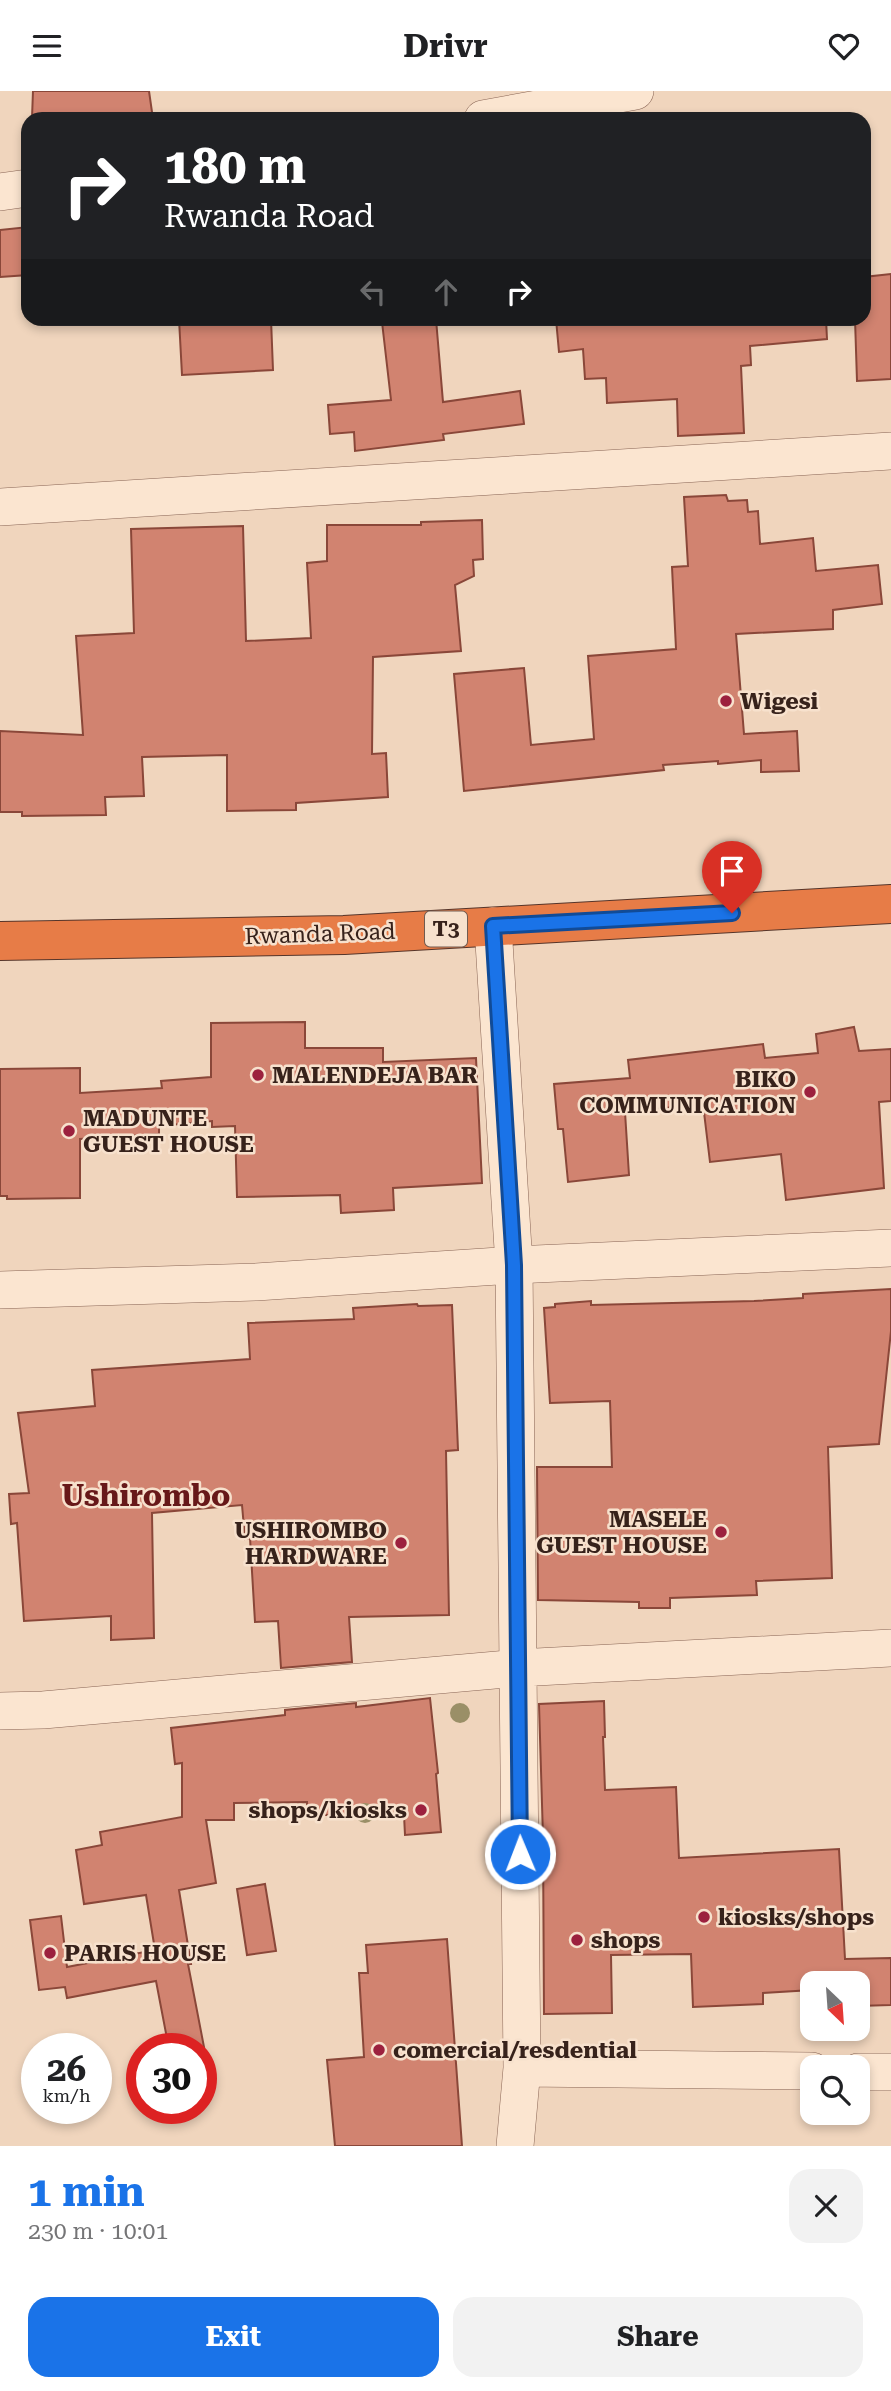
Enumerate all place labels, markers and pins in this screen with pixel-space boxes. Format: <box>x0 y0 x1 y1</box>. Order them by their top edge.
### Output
place label: Wigesi <box>740 688 819 715</box>
marker: Wigesi <box>718 693 734 709</box>
pin <box>702 841 762 913</box>
place label: MALENDEJA BAR <box>272 1062 478 1089</box>
place label: BIKO COMMUNICATION <box>579 1066 796 1119</box>
marker: MALENDEJA BAR <box>250 1067 266 1083</box>
marker: BIKO COMMUNICATION <box>802 1084 818 1100</box>
place label: MADUNTE GUEST HOUSE <box>83 1105 254 1158</box>
marker: MADUNTE GUEST HOUSE <box>61 1123 77 1139</box>
place label: MASELE GUEST HOUSE <box>536 1506 707 1559</box>
place label: USHIROMBO HARDWARE <box>234 1517 387 1570</box>
marker: MASELE GUEST HOUSE <box>713 1524 729 1540</box>
marker: USHIROMBO HARDWARE <box>393 1535 409 1551</box>
place label: shops/kiosks <box>249 1797 407 1824</box>
marker: shops/kiosks <box>413 1802 429 1818</box>
place label: kiosks/shops <box>718 1904 874 1931</box>
marker: kiosks/shops <box>696 1909 712 1925</box>
place label: shops <box>591 1927 661 1954</box>
marker: shops <box>569 1932 585 1948</box>
place label: PARIS HOUSE <box>64 1940 226 1967</box>
marker: PARIS HOUSE <box>42 1945 58 1961</box>
place label: comercial/resdential <box>393 2037 637 2064</box>
marker: comercial/resdential <box>371 2042 387 2058</box>

